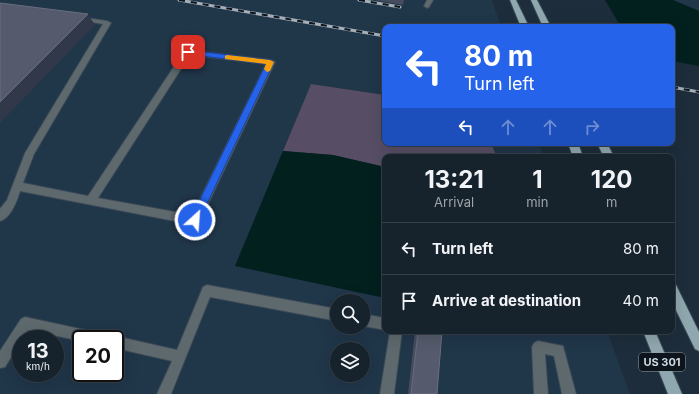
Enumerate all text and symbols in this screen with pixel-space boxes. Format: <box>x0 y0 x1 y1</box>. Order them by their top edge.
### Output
pin <box>171 35 205 69</box>
text: 80 m <box>464 39 533 73</box>
icon: left <box>398 40 450 92</box>
icon: arrive <box>177 41 199 63</box>
text: Turn left <box>464 73 534 94</box>
icon: left <box>455 116 477 138</box>
icon: ahead <box>497 116 519 138</box>
icon: ahead <box>539 116 561 138</box>
icon: right <box>581 116 603 138</box>
text: 13:21 <box>424 165 484 194</box>
text: 1 <box>532 165 542 194</box>
text: 120 <box>591 165 633 194</box>
text: Arrival <box>434 194 474 210</box>
text: min <box>526 194 548 210</box>
text: m <box>606 194 617 210</box>
position arrow <box>174 199 216 241</box>
icon: left <box>398 238 420 260</box>
text: Turn left <box>432 239 493 258</box>
text: 80 m <box>623 239 659 258</box>
icon: arrive <box>398 290 420 312</box>
text: Arrive at destination <box>432 291 581 310</box>
text: 40 m <box>622 291 659 310</box>
map controls <box>330 294 370 382</box>
button: search <box>330 294 370 334</box>
speed limit sign: 20 <box>72 330 124 382</box>
text: 13 <box>27 339 49 363</box>
button: layers <box>330 342 370 382</box>
road number: US 301 <box>639 353 685 371</box>
text: km/h <box>26 360 50 372</box>

